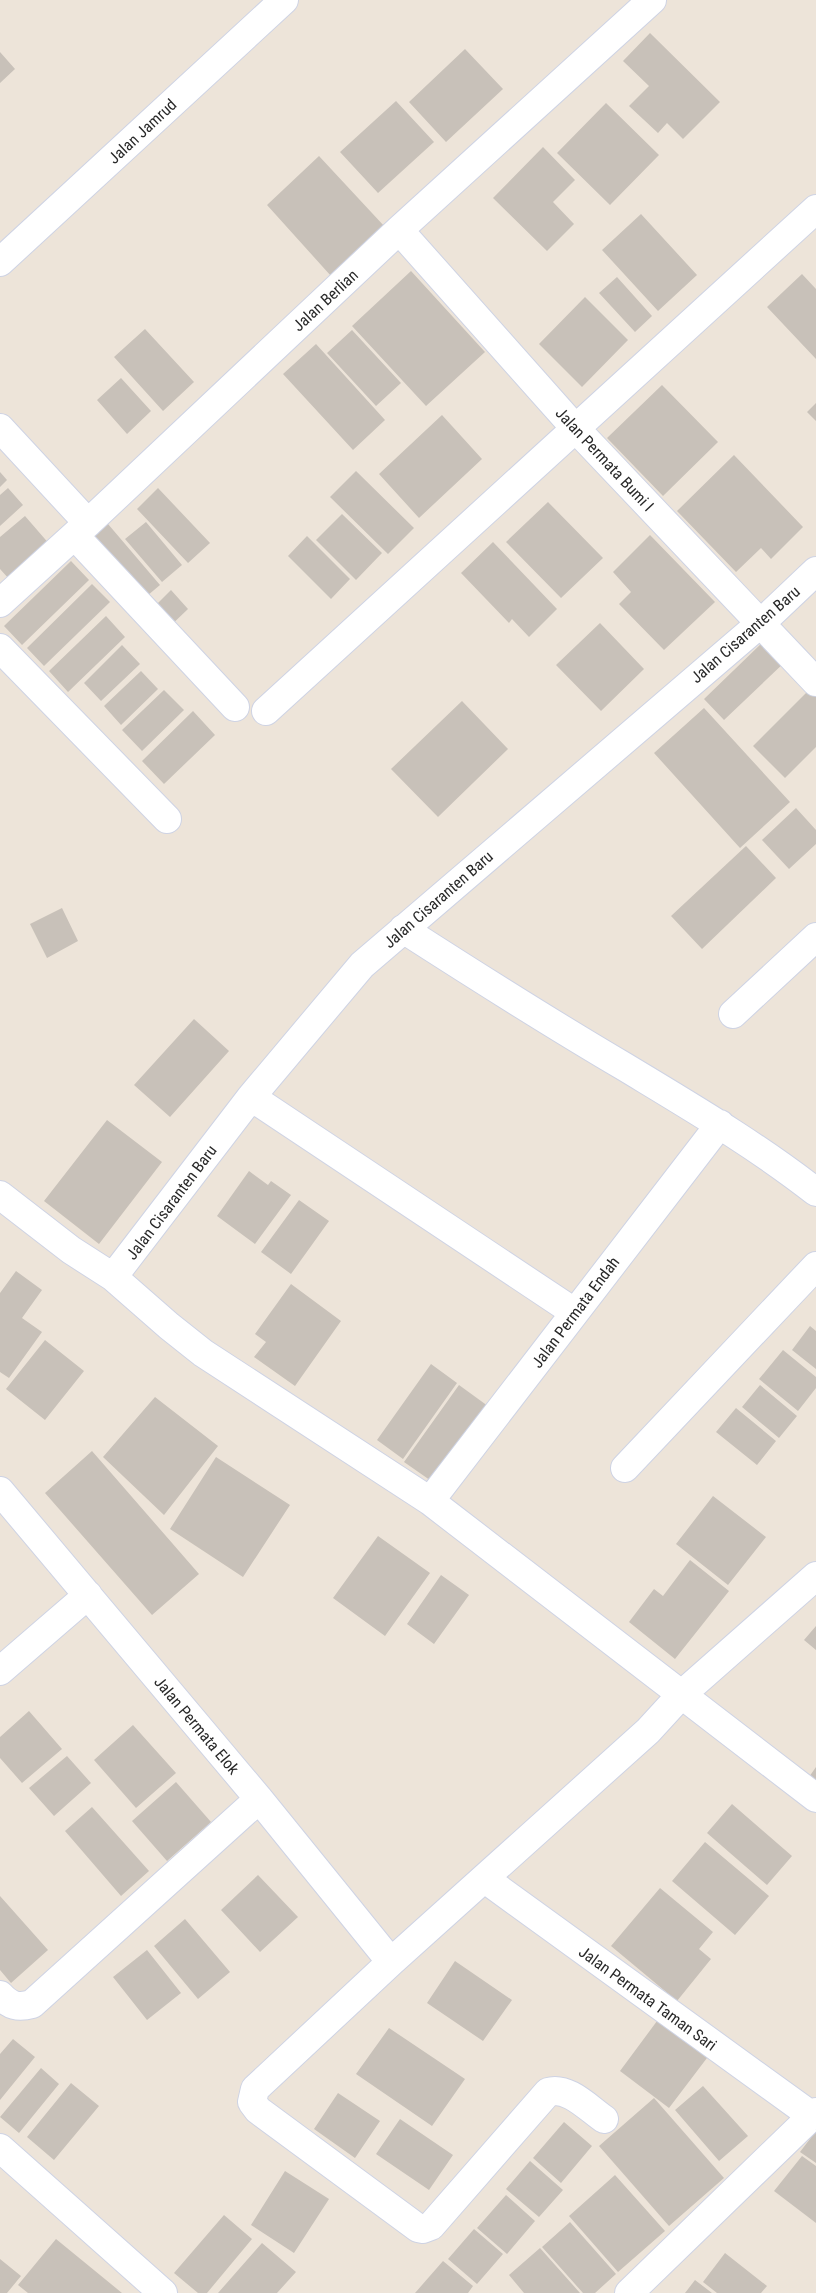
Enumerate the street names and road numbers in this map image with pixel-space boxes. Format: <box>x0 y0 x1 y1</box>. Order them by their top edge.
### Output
street label: Jalan Jamrud <box>104 95 180 168</box>
street label: Jalan Berlian <box>289 265 362 335</box>
street label: Jalan Permata Bumi I <box>552 404 658 515</box>
street label: Jalan Cisaranten Baru <box>687 582 804 687</box>
street label: Jalan Cisaranten Baru <box>380 847 497 952</box>
street label: Jalan Cisaranten Baru <box>122 1141 221 1263</box>
street label: Jalan Permata Endah <box>527 1253 623 1372</box>
street label: Jalan Permata Elok <box>150 1673 244 1779</box>
street label: Jalan Permata Taman Sari <box>575 1942 720 2055</box>

